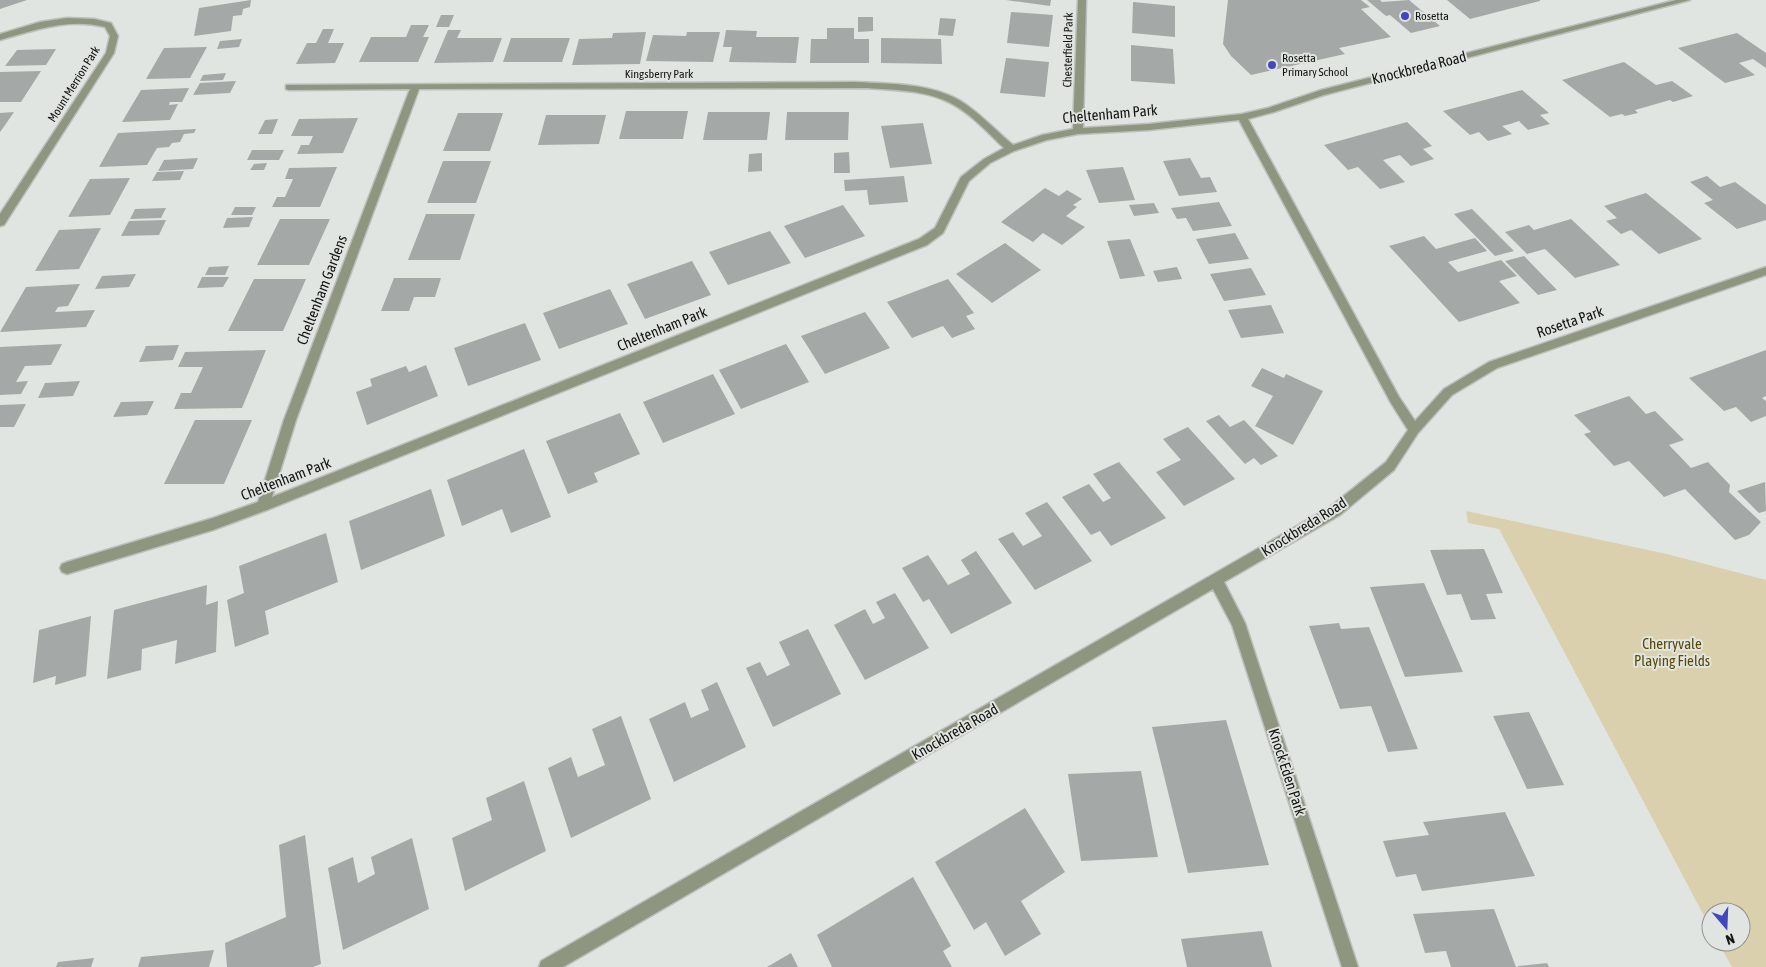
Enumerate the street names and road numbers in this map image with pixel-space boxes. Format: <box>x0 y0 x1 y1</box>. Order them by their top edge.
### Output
street label: Chesterfield Park <box>1060 12 1076 88</box>
street label: Mount Merrion Park <box>45 43 103 125</box>
street label: Knockbreda Road <box>1370 48 1468 87</box>
street label: Kingsberry Park <box>625 67 694 81</box>
street label: Cheltenham Park <box>1062 101 1159 126</box>
street label: Cheltenham Gardens <box>293 233 350 347</box>
street label: Rosetta Park <box>1534 302 1606 341</box>
street label: Cheltenham Park <box>614 303 710 354</box>
street label: Cheltenham Park <box>238 453 334 504</box>
street label: Knockbreda Road <box>1258 494 1349 559</box>
street label: Knockbreda Road <box>909 700 1001 763</box>
street label: Knock Eden Park <box>1265 726 1310 818</box>

